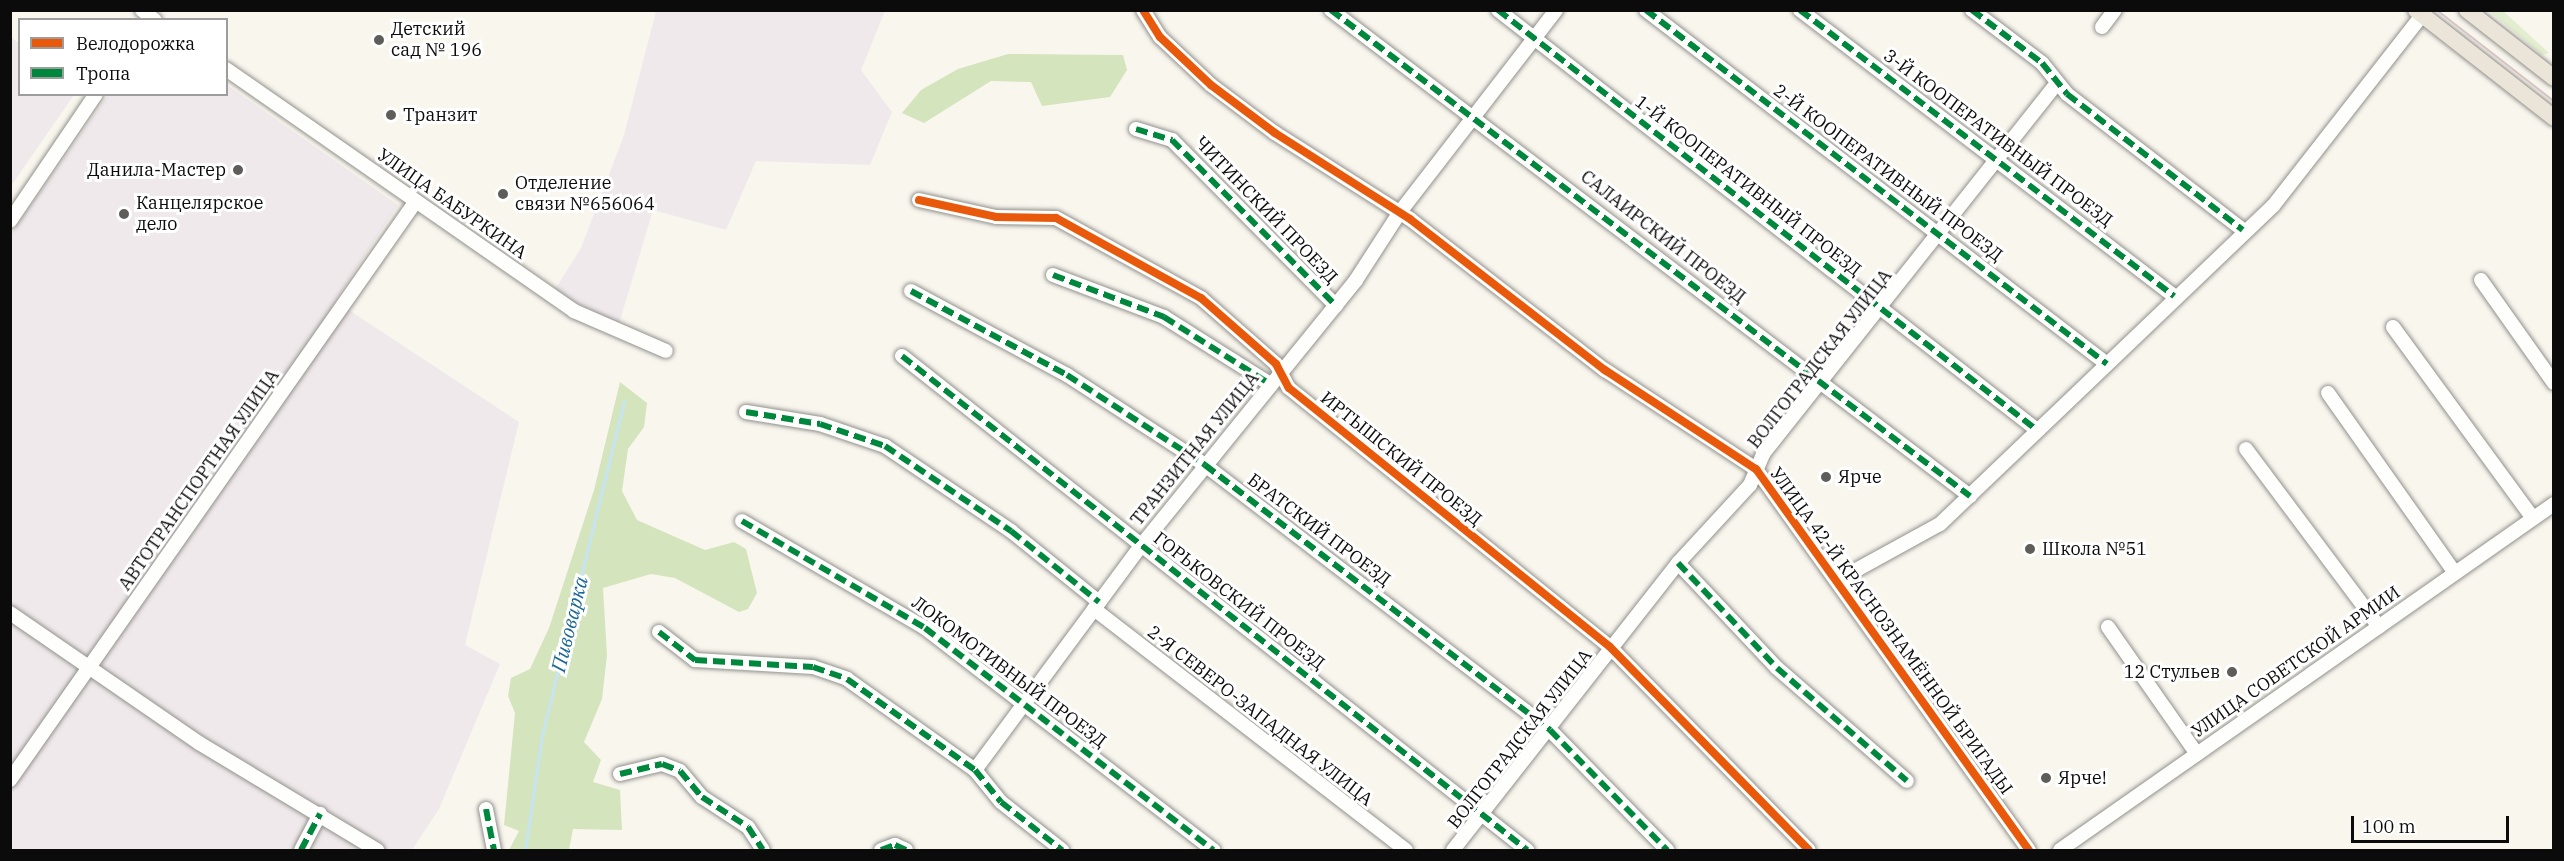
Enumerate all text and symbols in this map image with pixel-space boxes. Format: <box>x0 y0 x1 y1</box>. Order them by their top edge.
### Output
legend <box>18 18 228 96</box>
place label: Детский сад № 196 <box>391 19 482 62</box>
text: Велодорожка <box>76 32 195 55</box>
marker: Детский сад № 196 <box>372 33 386 47</box>
street label: 3-Й КООПЕРАТИВНЫЙ ПРОЕЗД <box>1879 45 2117 231</box>
text: Тропа <box>76 62 130 85</box>
street label: 2-Й КООПЕРАТИВНЫЙ ПРОЕЗД <box>1769 80 2007 266</box>
street label: 1-Й КООПЕРАТИВНЫЙ ПРОЕЗД <box>1631 91 1865 281</box>
place label: Транзит <box>403 104 478 126</box>
marker: Транзит <box>384 108 398 122</box>
street label: ЧИТИНСКИЙ ПРОЕЗД <box>1190 132 1342 288</box>
street label: УЛИЦА БАБУРКИНА <box>373 144 531 264</box>
place label: Данила-Мастер <box>87 159 226 181</box>
marker: Данила-Мастер <box>231 163 245 177</box>
street label: САЛАИРСКИЙ ПРОЕЗД <box>1576 166 1750 308</box>
place label: Отделение связи №656064 <box>515 173 655 216</box>
marker: Отделение связи №656064 <box>496 187 510 201</box>
place label: Канцелярское дело <box>136 193 263 236</box>
marker: Канцелярское дело <box>117 207 131 221</box>
street label: ВОЛГОГРАДСКАЯ УЛИЦА <box>1743 265 1897 453</box>
street label: АВТОТРАНСПОРТНАЯ УЛИЦА <box>114 365 284 595</box>
street label: ТРАНЗИТНАЯ УЛИЦА <box>1126 368 1264 530</box>
street label: ИРТЫШСКИЙ ПРОЕЗД <box>1316 387 1486 531</box>
street label: УЛИЦА 42-Й КРАСНОЗНАМЁННОЙ БРИГАДЫ <box>1765 463 2017 799</box>
place label: Ярче <box>1838 466 1882 488</box>
street label: БРАТСКИЙ ПРОЕЗД <box>1243 469 1395 591</box>
marker: Ярче <box>1819 470 1833 484</box>
street label: ГОРЬКОВСКИЙ ПРОЕЗД <box>1149 527 1329 675</box>
place label: Школа №51 <box>2042 538 2147 560</box>
marker: Школа №51 <box>2023 542 2037 556</box>
water label: Пивоварка <box>546 574 592 674</box>
street label: УЛИЦА СОВЕТСКОЙ АРМИИ <box>2188 582 2404 742</box>
street label: ЛОКОМОТИВНЫЙ ПРОЕЗД <box>907 592 1111 752</box>
street label: 2-Я СЕВЕРО-ЗАПАДНАЯ УЛИЦА <box>1143 621 1377 811</box>
street label: ВОЛГОГРАДСКАЯ УЛИЦА <box>1443 645 1597 833</box>
place label: 12 Стульев <box>2124 661 2220 683</box>
marker: 12 Стульев <box>2225 665 2239 679</box>
place label: Ярче! <box>2058 767 2107 789</box>
marker: Ярче! <box>2039 771 2053 785</box>
scale bar <box>2354 804 2512 842</box>
text: 100 m <box>2362 815 2416 838</box>

